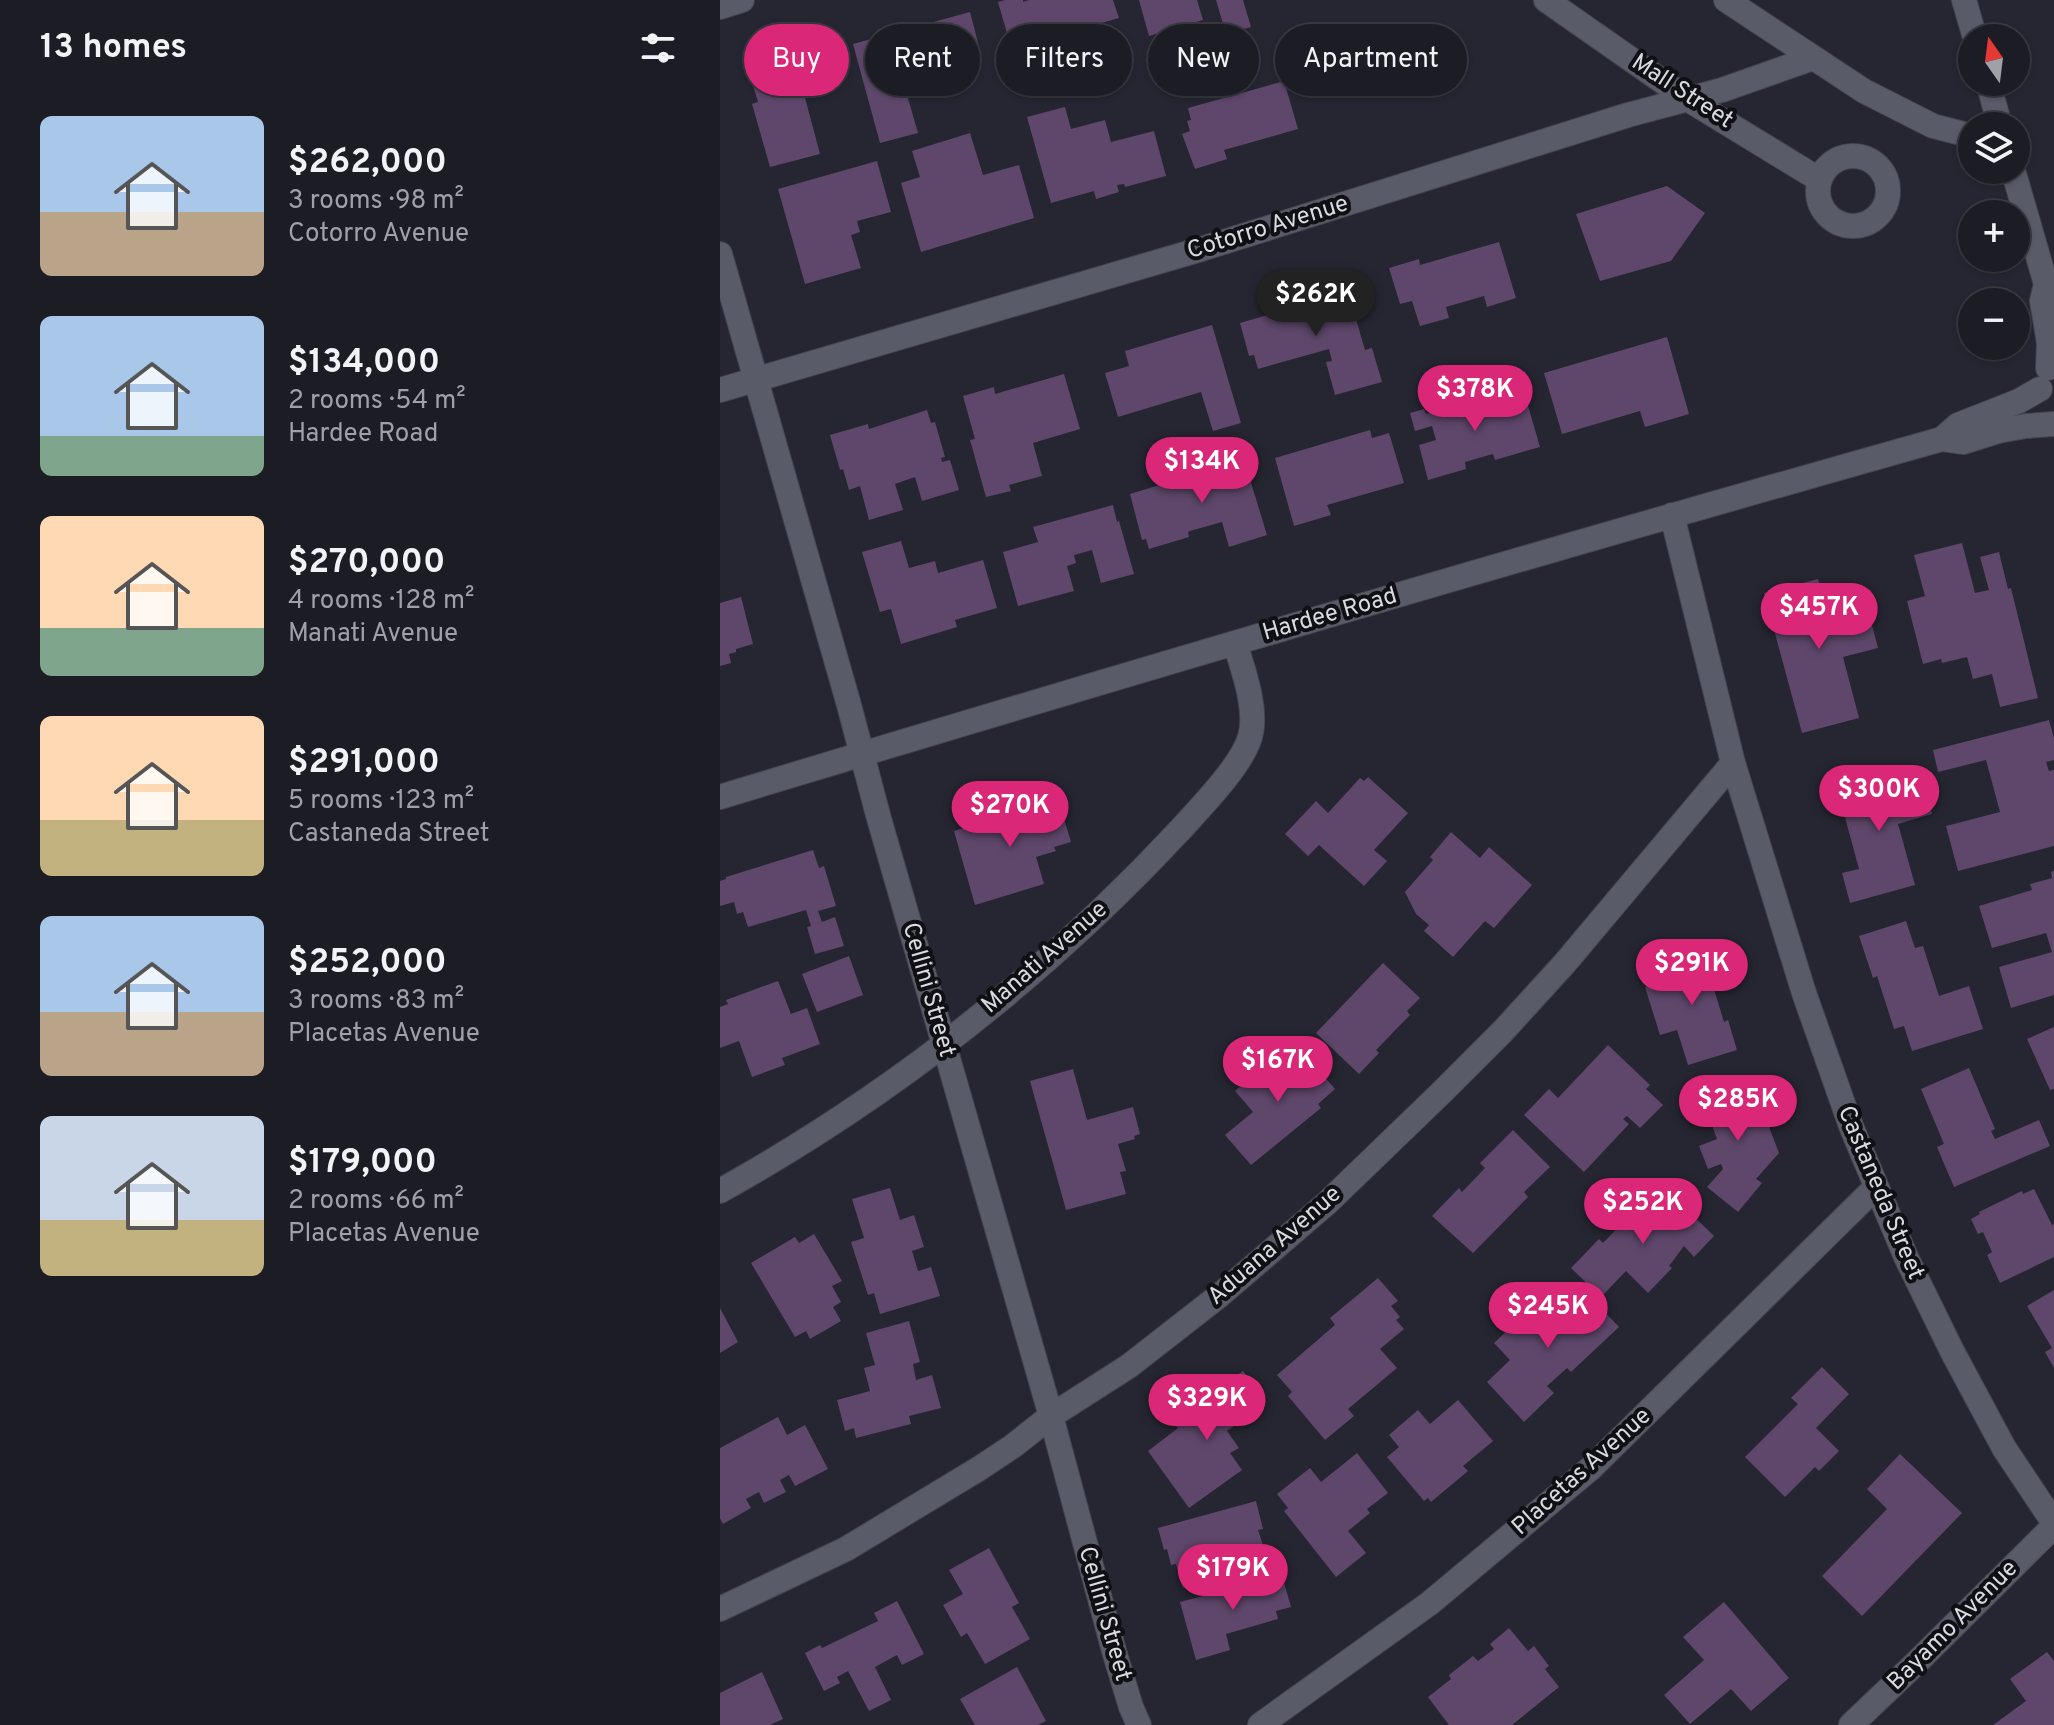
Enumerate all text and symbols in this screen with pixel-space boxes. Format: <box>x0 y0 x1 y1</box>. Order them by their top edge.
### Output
chip: Buy <box>744 24 849 96</box>
chip: Rent <box>865 24 980 96</box>
chip: Filters <box>996 24 1132 96</box>
chip: New <box>1148 24 1259 96</box>
chip: Apartment <box>1275 24 1467 96</box>
north arrow <box>1958 24 2030 96</box>
map controls <box>1958 24 2030 360</box>
icon: filters <box>636 26 680 70</box>
text: 13 homes <box>40 27 187 70</box>
street label: Mall Street <box>1625 48 1739 136</box>
button: layers <box>1958 112 2030 184</box>
text: $262,000 <box>288 142 447 185</box>
icon: home <box>104 148 200 244</box>
text: 3 rooms · 98 m² <box>288 185 464 218</box>
street label: Cotorro Avenue <box>1184 189 1352 267</box>
button: + <box>1958 200 2030 272</box>
text: Cotorro Avenue <box>288 218 469 251</box>
pin: $262K <box>1260 270 1372 338</box>
text: $262K <box>1275 279 1357 312</box>
button: − <box>1958 288 2030 360</box>
text: $134,000 <box>288 342 440 385</box>
icon: home <box>104 348 200 444</box>
pin: $378K <box>1419 365 1531 433</box>
text: $378K <box>1436 374 1514 407</box>
text: 2 rooms · 54 m² <box>288 385 466 418</box>
text: Hardee Road <box>288 418 438 451</box>
pin: $134K <box>1146 437 1258 505</box>
text: $134K <box>1164 446 1240 479</box>
text: $270,000 <box>288 542 445 585</box>
icon: home <box>104 548 200 644</box>
street label: Hardee Road <box>1259 581 1401 649</box>
pin: $457K <box>1763 583 1875 651</box>
text: 4 rooms · 128 m² <box>288 585 475 618</box>
text: $457K <box>1779 592 1859 625</box>
text: Manati Avenue <box>288 618 458 651</box>
text: $291,000 <box>288 742 440 785</box>
icon: home <box>104 748 200 844</box>
pin: $300K <box>1823 765 1935 833</box>
text: $300K <box>1837 774 1921 807</box>
pin: $270K <box>954 781 1066 849</box>
text: 5 rooms · 123 m² <box>288 785 474 818</box>
text: $270K <box>970 790 1050 823</box>
text: Castaneda Street <box>288 818 489 851</box>
street label: Manati Avenue <box>976 895 1114 1021</box>
street label: Cellini Street <box>894 919 962 1061</box>
pin: $291K <box>1636 939 1748 1007</box>
text: $252,000 <box>288 942 447 985</box>
icon: home <box>104 948 200 1044</box>
text: $291K <box>1654 948 1730 981</box>
text: 3 rooms · 83 m² <box>288 985 464 1018</box>
text: Placetas Avenue <box>288 1018 480 1051</box>
pin: $167K <box>1222 1036 1334 1104</box>
text: $167K <box>1241 1045 1315 1078</box>
pin: $285K <box>1682 1075 1794 1143</box>
text: $285K <box>1697 1084 1779 1117</box>
street label: Castaneda Street <box>1830 1102 1930 1284</box>
text: $179,000 <box>288 1142 437 1185</box>
icon: home <box>104 1148 200 1244</box>
pin: $252K <box>1587 1178 1699 1246</box>
street label: Aduana Avenue <box>1202 1180 1348 1312</box>
text: 2 rooms · 66 m² <box>288 1185 464 1218</box>
text: $252K <box>1602 1187 1684 1220</box>
text: Placetas Avenue <box>288 1218 480 1251</box>
pin: $245K <box>1492 1282 1604 1350</box>
text: $245K <box>1507 1291 1589 1324</box>
pin: $329K <box>1151 1374 1263 1442</box>
text: $329K <box>1166 1383 1248 1416</box>
street label: Placetas Avenue <box>1506 1402 1658 1542</box>
street label: Cellini Street <box>1070 1543 1138 1685</box>
pin: $179K <box>1177 1544 1289 1612</box>
text: $179K <box>1196 1553 1270 1586</box>
street label: Bayamo Avenue <box>1881 1554 2025 1698</box>

